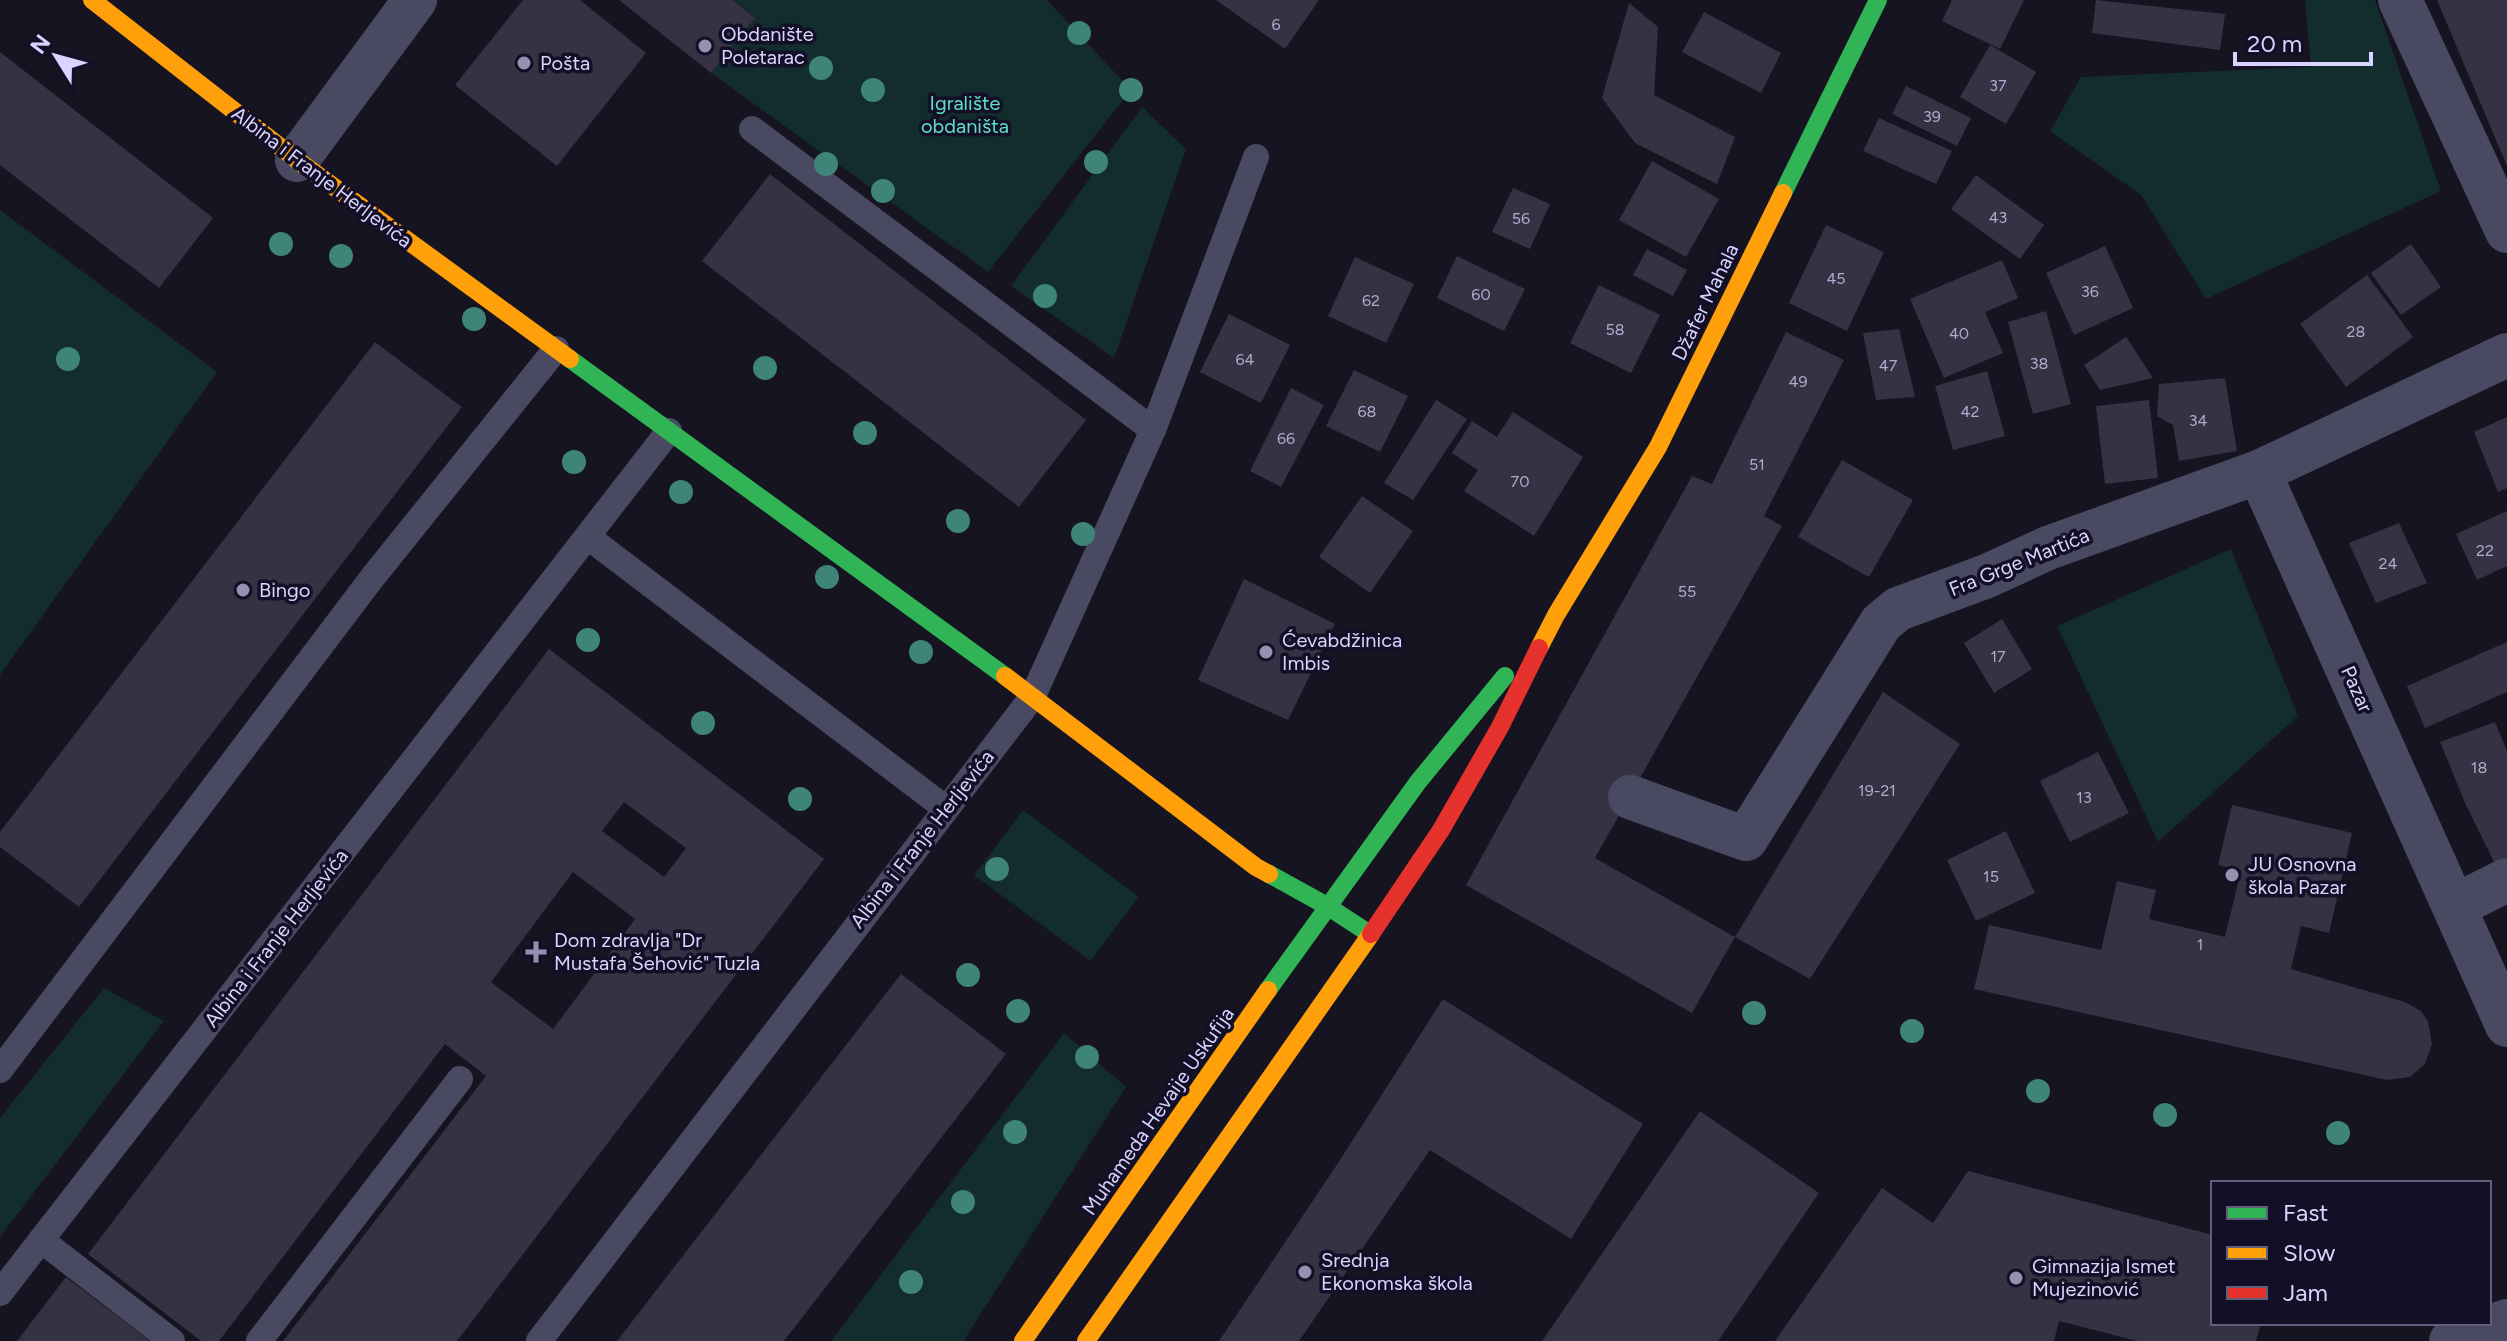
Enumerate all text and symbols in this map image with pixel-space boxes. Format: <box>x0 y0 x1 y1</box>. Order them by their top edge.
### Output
house number: 6 <box>1271 15 1281 34</box>
north arrow <box>16 16 96 96</box>
scale bar <box>2235 16 2371 66</box>
place label: Obdanište Poletarac <box>721 22 814 69</box>
text: N <box>25 29 56 59</box>
text: 20 m <box>2247 29 2302 58</box>
marker: Obdanište Poletarac <box>696 37 714 55</box>
place label: Pošta <box>540 51 590 75</box>
marker: Pošta <box>515 54 533 72</box>
house number: 37 <box>1989 76 2007 95</box>
park label: Igralište obdaništa <box>921 91 1009 138</box>
street label: Albina i Franje Herljevića <box>227 101 417 253</box>
house number: 39 <box>1923 107 1941 126</box>
house number: 43 <box>1989 208 2007 227</box>
house number: 56 <box>1512 209 1530 228</box>
street label: Džafer Mahala <box>1666 240 1744 364</box>
house number: 45 <box>1826 269 1846 288</box>
house number: 36 <box>2081 282 2099 301</box>
house number: 60 <box>1471 285 1491 304</box>
house number: 62 <box>1362 291 1380 310</box>
house number: 58 <box>1605 320 1625 339</box>
house number: 28 <box>2347 322 2365 341</box>
house number: 40 <box>1949 324 1969 343</box>
house number: 64 <box>1236 350 1255 369</box>
house number: 38 <box>2030 354 2048 373</box>
house number: 47 <box>1879 356 1898 375</box>
house number: 49 <box>1789 372 1808 391</box>
house number: 68 <box>1358 402 1376 421</box>
house number: 42 <box>1961 402 1979 421</box>
house number: 34 <box>2189 411 2207 430</box>
house number: 66 <box>1277 429 1295 448</box>
house number: 51 <box>1749 455 1765 474</box>
house number: 70 <box>1511 472 1529 491</box>
street label: Fra Grge Martića <box>1945 523 2093 601</box>
house number: 22 <box>2476 541 2494 560</box>
house number: 24 <box>2379 554 2397 573</box>
place label: Bingo <box>259 578 310 602</box>
marker: Bingo <box>234 581 252 599</box>
house number: 55 <box>1678 582 1696 601</box>
place label: Ćevabdžinica Imbis <box>1282 628 1402 675</box>
marker: Ćevabdžinica Imbis <box>1257 643 1275 661</box>
house number: 17 <box>1990 647 2006 666</box>
street label: Pazar <box>2336 662 2378 716</box>
street label: Albina i Franje Herljevića <box>845 745 999 933</box>
house number: 18 <box>2471 758 2487 777</box>
house number: 19-21 <box>1858 781 1896 800</box>
house number: 13 <box>2076 788 2092 807</box>
street label: Albina i Franje Herljevića <box>199 844 353 1032</box>
place label: JU Osnovna škola Pazar <box>2248 852 2356 899</box>
marker: JU Osnovna škola Pazar <box>2223 866 2241 884</box>
house number: 15 <box>1983 867 1999 886</box>
place label: Dom zdravlja "Dr Mustafa Šehović" Tuzla <box>554 928 760 975</box>
house number: 1 <box>2197 935 2203 954</box>
marker: Dom zdravlja "Dr Mustafa Šehović" Tuzla <box>525 941 547 963</box>
street label: Muhameda Hevaije Uskufija <box>1077 1003 1239 1219</box>
legend <box>2211 1181 2491 1325</box>
text: Fast <box>2283 1198 2328 1227</box>
text: Slow <box>2283 1238 2336 1267</box>
place label: Srednja Ekonomska škola <box>1321 1248 1473 1295</box>
place label: Gimnazija Ismet Mujezinović <box>2032 1254 2175 1301</box>
marker: Srednja Ekonomska škola <box>1296 1263 1314 1281</box>
marker: Gimnazija Ismet Mujezinović <box>2007 1269 2025 1287</box>
text: Jam <box>2283 1278 2328 1307</box>

